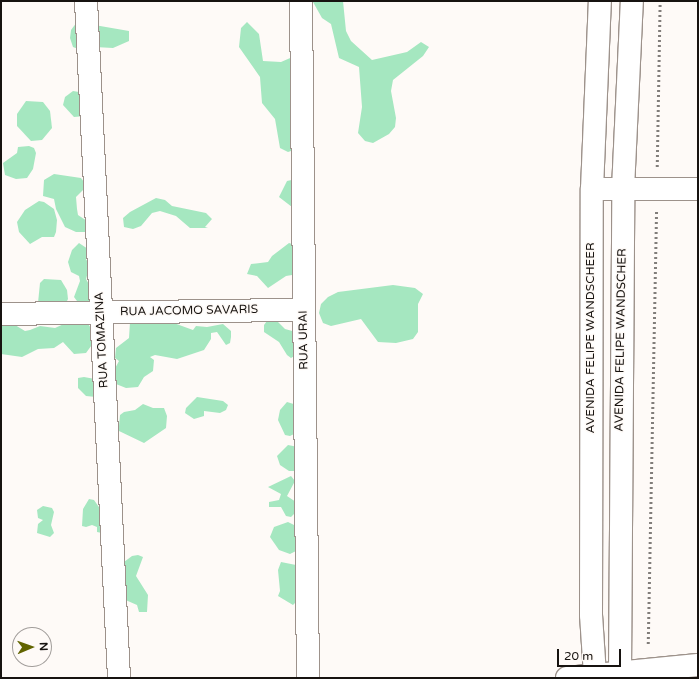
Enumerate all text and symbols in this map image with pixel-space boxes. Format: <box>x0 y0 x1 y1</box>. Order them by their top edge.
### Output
street label: AVENIDA FELIPE WANDSCHEER <box>584 243 598 433</box>
street label: AVENIDA FELIPE WANDSCHER <box>612 248 630 432</box>
street label: RUA TOMAZINA <box>92 291 112 389</box>
street label: RUA JACOMO SAVARIS <box>120 303 258 319</box>
street label: RUA URAI <box>296 310 312 370</box>
north arrow <box>12 627 52 667</box>
scale bar <box>559 641 623 667</box>
text: N <box>37 642 50 651</box>
text: 20 m <box>564 649 593 663</box>

